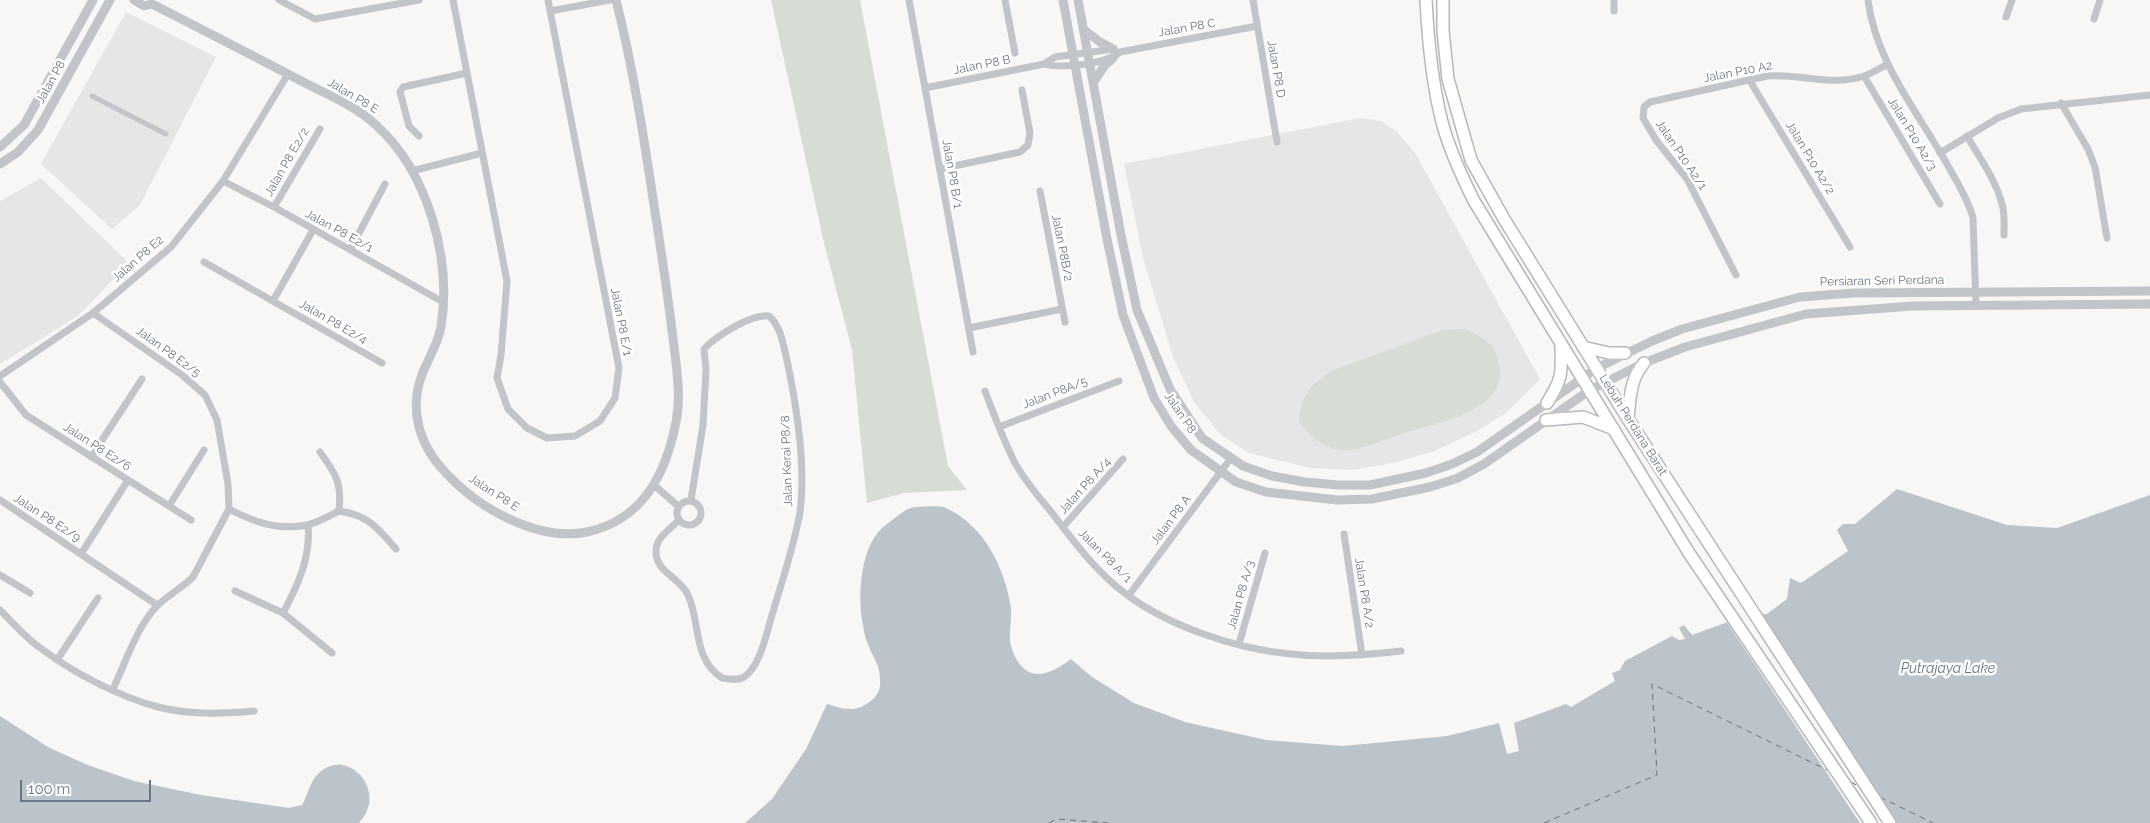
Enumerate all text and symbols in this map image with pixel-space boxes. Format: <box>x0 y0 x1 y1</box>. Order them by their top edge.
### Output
street label: Jalan P8 C <box>1157 16 1217 40</box>
street label: Jalan P8 D <box>1264 39 1288 99</box>
street label: Jalan P8 B <box>952 52 1012 78</box>
street label: Jalan P8 <box>33 58 69 106</box>
street label: Jalan P10 A2 <box>1703 58 1773 86</box>
street label: Jalan P8 E <box>325 75 381 117</box>
street label: Jalan P10 A2/3 <box>1885 95 1939 173</box>
street label: Jalan P10 A2/1 <box>1652 117 1710 193</box>
street label: Jalan P10 A2/2 <box>1783 119 1837 197</box>
street label: Jalan P8 E2/2 <box>262 125 312 199</box>
street label: Jalan P8 B/1 <box>939 138 965 210</box>
street label: Jalan P8 E2/1 <box>303 206 375 256</box>
street label: Jalan P8B/2 <box>1048 213 1076 283</box>
street label: Jalan P8 E2 <box>109 233 167 285</box>
street label: Persiaran Seri Perdana <box>1820 273 1944 289</box>
street label: Jalan P8 E/1 <box>607 287 635 357</box>
street label: Jalan P8 E2/4 <box>297 297 369 347</box>
street label: Jalan P8 E2/5 <box>133 324 203 380</box>
street label: Lebuh Perdana Barat <box>1596 372 1670 478</box>
street label: Jalan P8A/5 <box>1021 374 1089 412</box>
street label: Jalan P8 <box>1161 390 1199 436</box>
street label: Jalan Kerai P8/8 <box>778 415 796 507</box>
street label: Jalan P8 E2/6 <box>61 420 133 474</box>
street label: Jalan P8 A/4 <box>1056 455 1114 517</box>
street label: Jalan P8 E <box>466 471 522 515</box>
street label: Jalan P8 E2/9 <box>11 491 83 545</box>
street label: Jalan P8 A <box>1148 493 1194 547</box>
street label: Jalan P8 A/1 <box>1075 526 1135 586</box>
street label: Jalan P8 A/2 <box>1351 557 1377 629</box>
street label: Jalan P8 A/3 <box>1224 559 1258 631</box>
water label: Putrajaya Lake <box>1901 661 1995 677</box>
scale bar <box>22 770 154 802</box>
text: 100 m <box>28 780 70 798</box>

